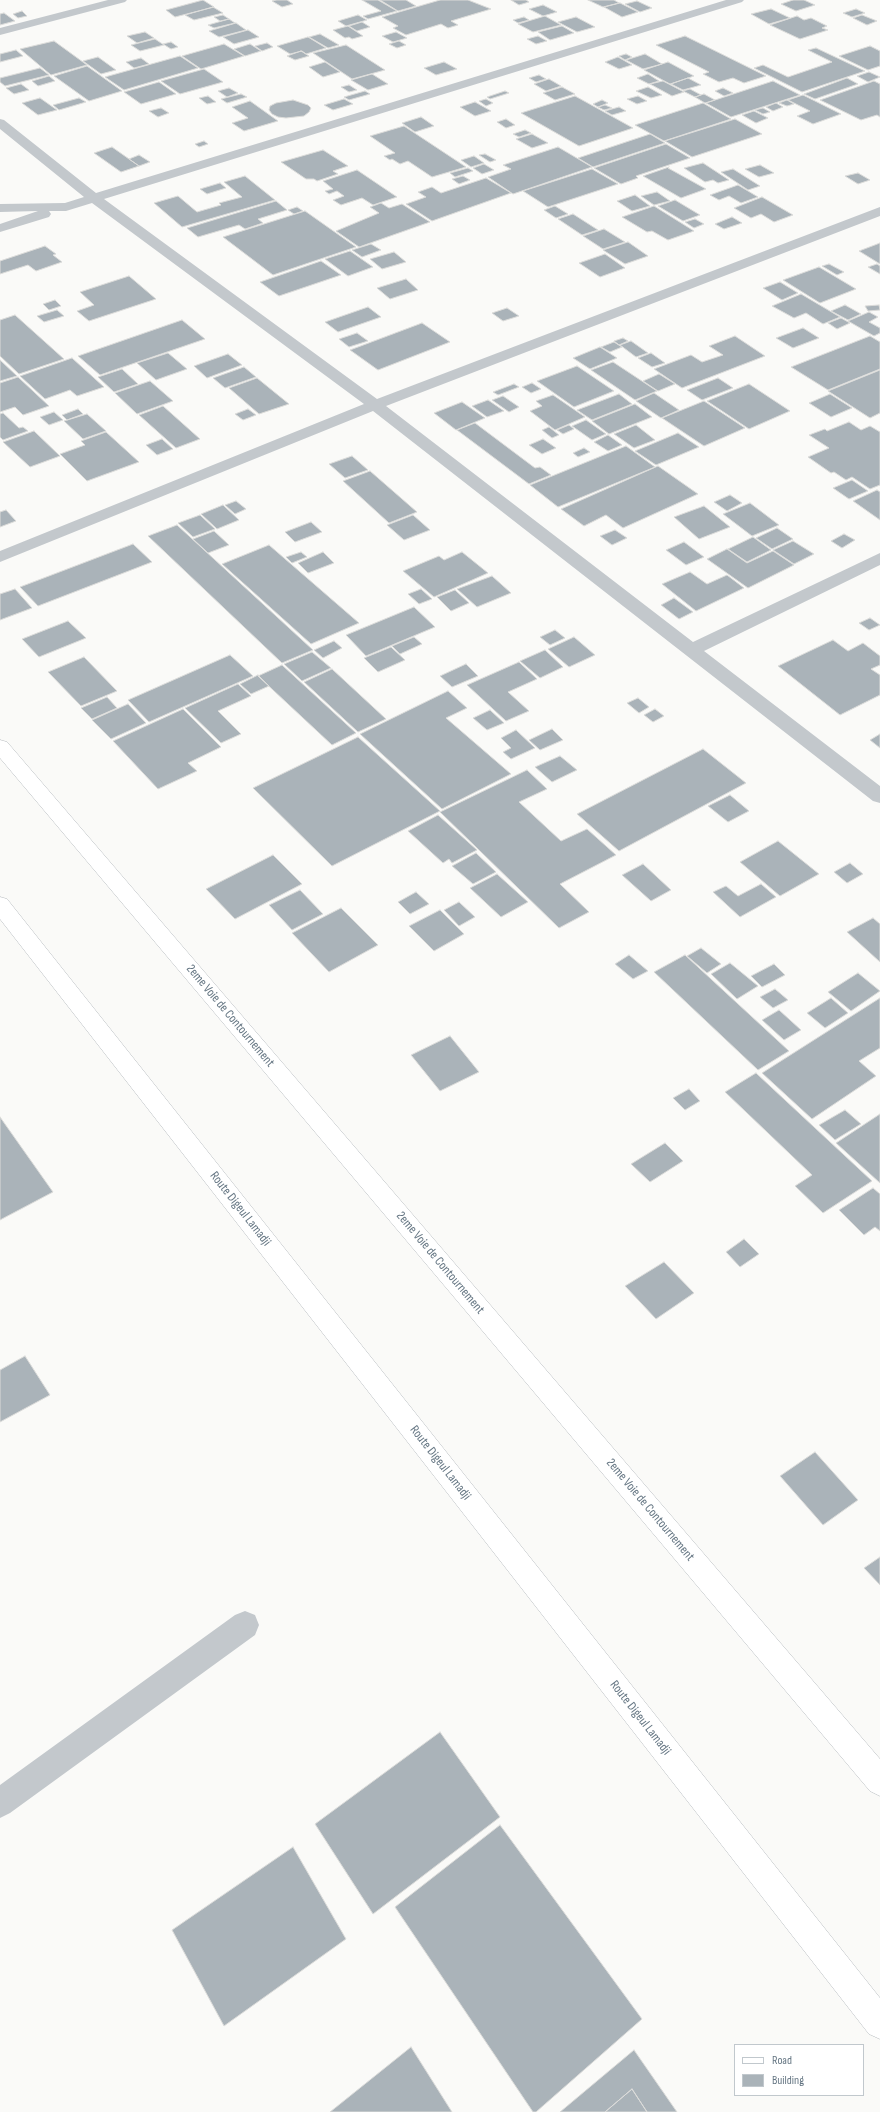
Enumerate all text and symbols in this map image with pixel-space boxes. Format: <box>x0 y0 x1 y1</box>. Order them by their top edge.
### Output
street label: 2eme Voie de Contournement <box>183 962 277 1070</box>
street label: Route Digeul Lamadji <box>206 1169 274 1249</box>
street label: 2eme Voie de Contournement <box>393 1209 487 1317</box>
street label: Route Digeul Lamadji <box>406 1423 474 1503</box>
street label: 2eme Voie de Contournement <box>603 1456 697 1564</box>
street label: Route Digeul Lamadji <box>606 1678 674 1758</box>
legend <box>734 2044 864 2096</box>
text: Road <box>772 2053 792 2068</box>
text: Building <box>772 2073 804 2088</box>

